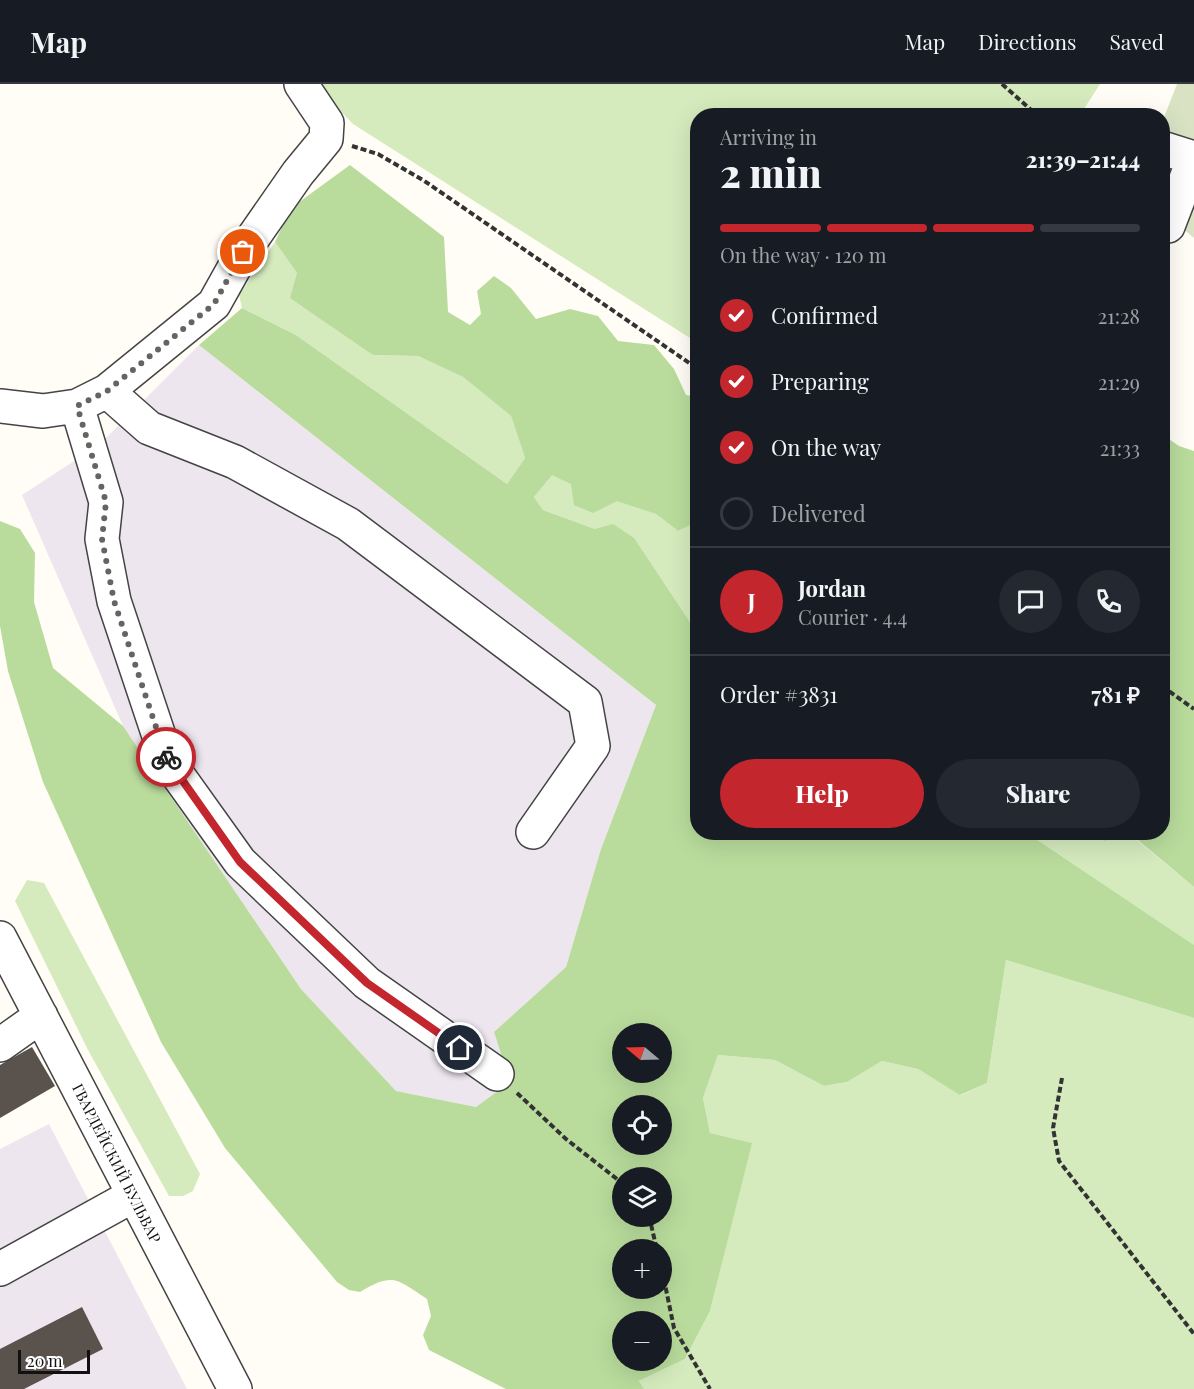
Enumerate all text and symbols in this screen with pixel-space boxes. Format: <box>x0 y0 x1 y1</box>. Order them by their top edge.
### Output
text: Map <box>30 23 87 60</box>
text: Map <box>904 27 945 55</box>
text: Directions <box>978 27 1076 55</box>
text: Saved <box>1109 27 1164 55</box>
text: Arriving in <box>720 123 817 150</box>
text: 21:39–21:44 <box>1026 144 1140 174</box>
text: 2 min <box>720 146 822 198</box>
pin <box>217 226 268 277</box>
icon: bag <box>226 235 259 268</box>
text: On the way · 120 m <box>720 241 887 268</box>
icon: check <box>720 299 753 332</box>
text: Confirmed <box>771 300 878 330</box>
text: 21:28 <box>1098 302 1140 329</box>
icon: check <box>720 365 753 398</box>
text: Preparing <box>771 366 869 396</box>
text: 21:29 <box>1098 368 1140 395</box>
icon: check <box>720 431 753 464</box>
text: On the way <box>771 432 881 462</box>
text: 21:33 <box>1100 434 1140 461</box>
text: Delivered <box>771 498 866 528</box>
button: chat <box>999 570 1062 633</box>
button: phone <box>1077 570 1140 633</box>
text: Jordan <box>798 573 866 603</box>
text: J <box>747 586 756 616</box>
text: Courier · 4.4 <box>798 603 907 630</box>
text: Order #3831 <box>720 679 838 709</box>
text: 781 ₽ <box>1091 679 1140 709</box>
courier <box>136 727 196 787</box>
icon: bike <box>150 741 183 774</box>
button: Help <box>720 759 924 828</box>
button: Share <box>936 759 1140 828</box>
pin <box>434 1022 485 1073</box>
north arrow <box>612 1023 672 1083</box>
map controls <box>612 1023 672 1371</box>
icon: home <box>443 1031 476 1064</box>
street label: ГВАРДЕЙСКИЙ БУЛЬВАР <box>68 1080 166 1246</box>
button: locate <box>612 1095 672 1155</box>
button: layers <box>612 1167 672 1227</box>
button: + <box>612 1239 672 1299</box>
button: − <box>612 1311 672 1371</box>
scale bar <box>18 1347 90 1374</box>
text: 20 m <box>27 1350 62 1371</box>

